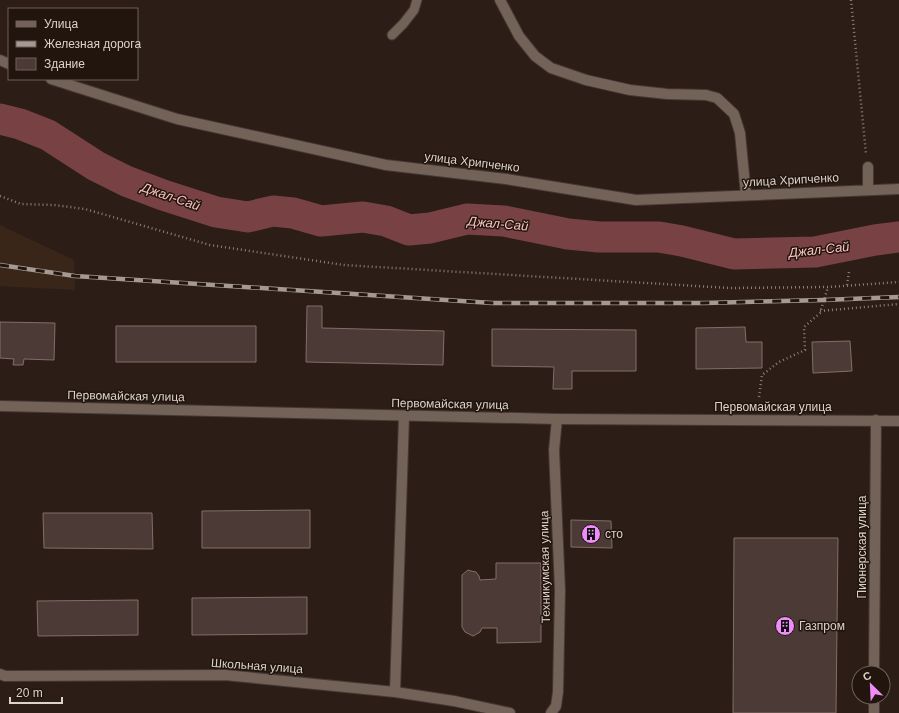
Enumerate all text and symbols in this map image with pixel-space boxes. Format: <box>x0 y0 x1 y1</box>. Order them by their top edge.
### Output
legend <box>8 8 138 80</box>
text: Улица <box>44 17 78 31</box>
text: Железная дорога <box>44 37 141 51</box>
text: Здание <box>44 57 85 71</box>
street label: улица Хрипченко <box>424 149 521 175</box>
street label: улица Хрипченко <box>743 170 840 189</box>
water label: Джал-Сай <box>138 179 202 213</box>
water label: Джал-Сай <box>465 213 529 234</box>
water label: Джал-Сай <box>786 239 850 260</box>
street label: Первомайская улица <box>67 388 185 404</box>
street label: Первомайская улица <box>391 396 509 412</box>
street label: Первомайская улица <box>714 400 832 414</box>
street label: Пионерская улица <box>855 495 869 598</box>
street label: Техникумская улица <box>537 510 553 624</box>
building icon: сто <box>580 523 602 545</box>
place label: сто <box>605 527 623 541</box>
building icon: Газпром <box>774 615 796 637</box>
place label: Газпром <box>799 619 845 633</box>
street label: Школьная улица <box>211 656 304 676</box>
north arrow <box>851 665 891 705</box>
text: С <box>861 669 873 683</box>
scale bar <box>10 679 62 705</box>
text: 20 m <box>16 686 43 700</box>

